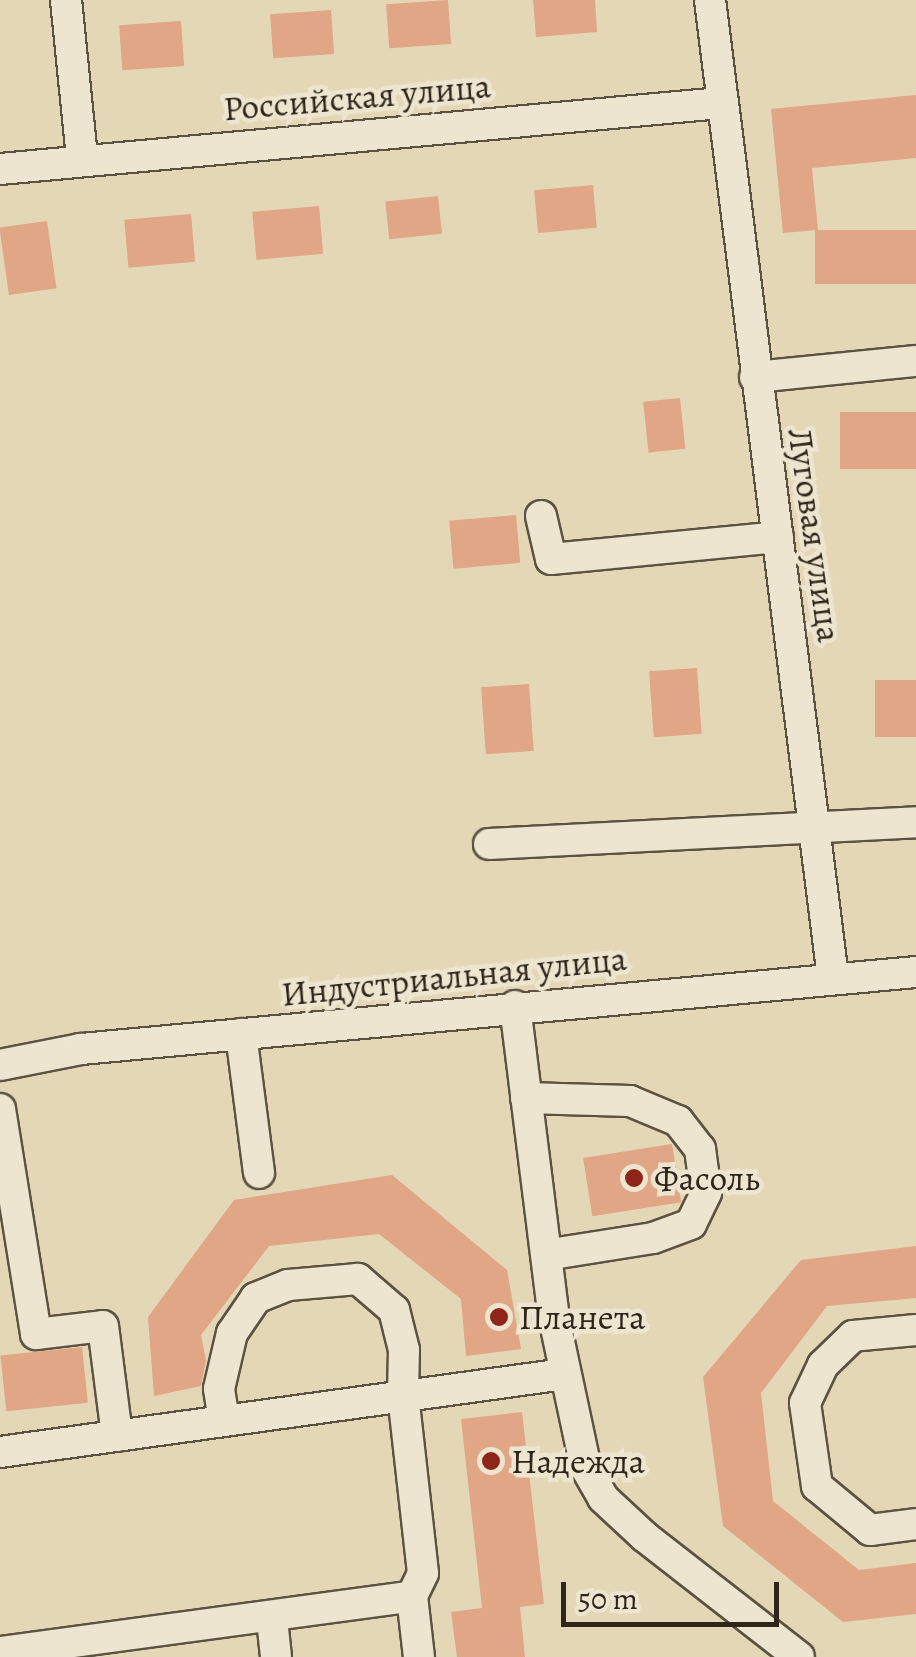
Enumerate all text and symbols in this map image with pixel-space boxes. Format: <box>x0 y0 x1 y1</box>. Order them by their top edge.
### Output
street label: Российская улица <box>222 64 492 130</box>
street label: Луговая улица <box>779 425 851 645</box>
street label: Индустриальная улица <box>279 937 629 1015</box>
place label: Фасоль <box>654 1157 760 1199</box>
marker: Фасоль <box>623 1167 645 1189</box>
place label: Планета <box>519 1296 645 1338</box>
marker: Планета <box>488 1306 510 1328</box>
place label: Надежда <box>511 1440 645 1482</box>
marker: Надежда <box>480 1450 502 1472</box>
scale bar <box>566 1562 784 1624</box>
text: 50 m <box>578 1579 638 1619</box>

